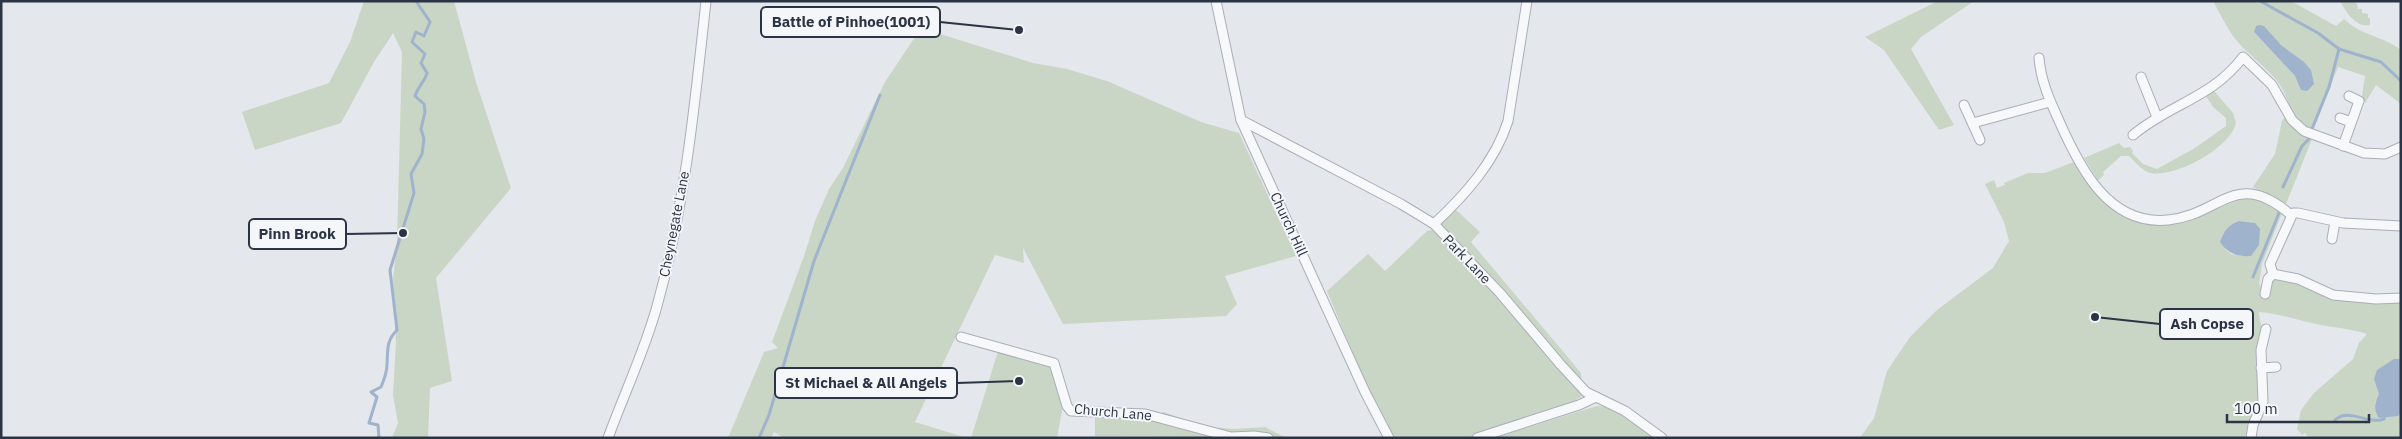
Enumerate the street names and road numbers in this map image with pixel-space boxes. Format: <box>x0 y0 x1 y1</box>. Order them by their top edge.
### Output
street label: Cheynegate Lane <box>655 169 693 279</box>
street label: Church Hill <box>1266 189 1312 259</box>
street label: Park Lane <box>1439 231 1495 288</box>
street label: Church Lane <box>1073 400 1153 424</box>

